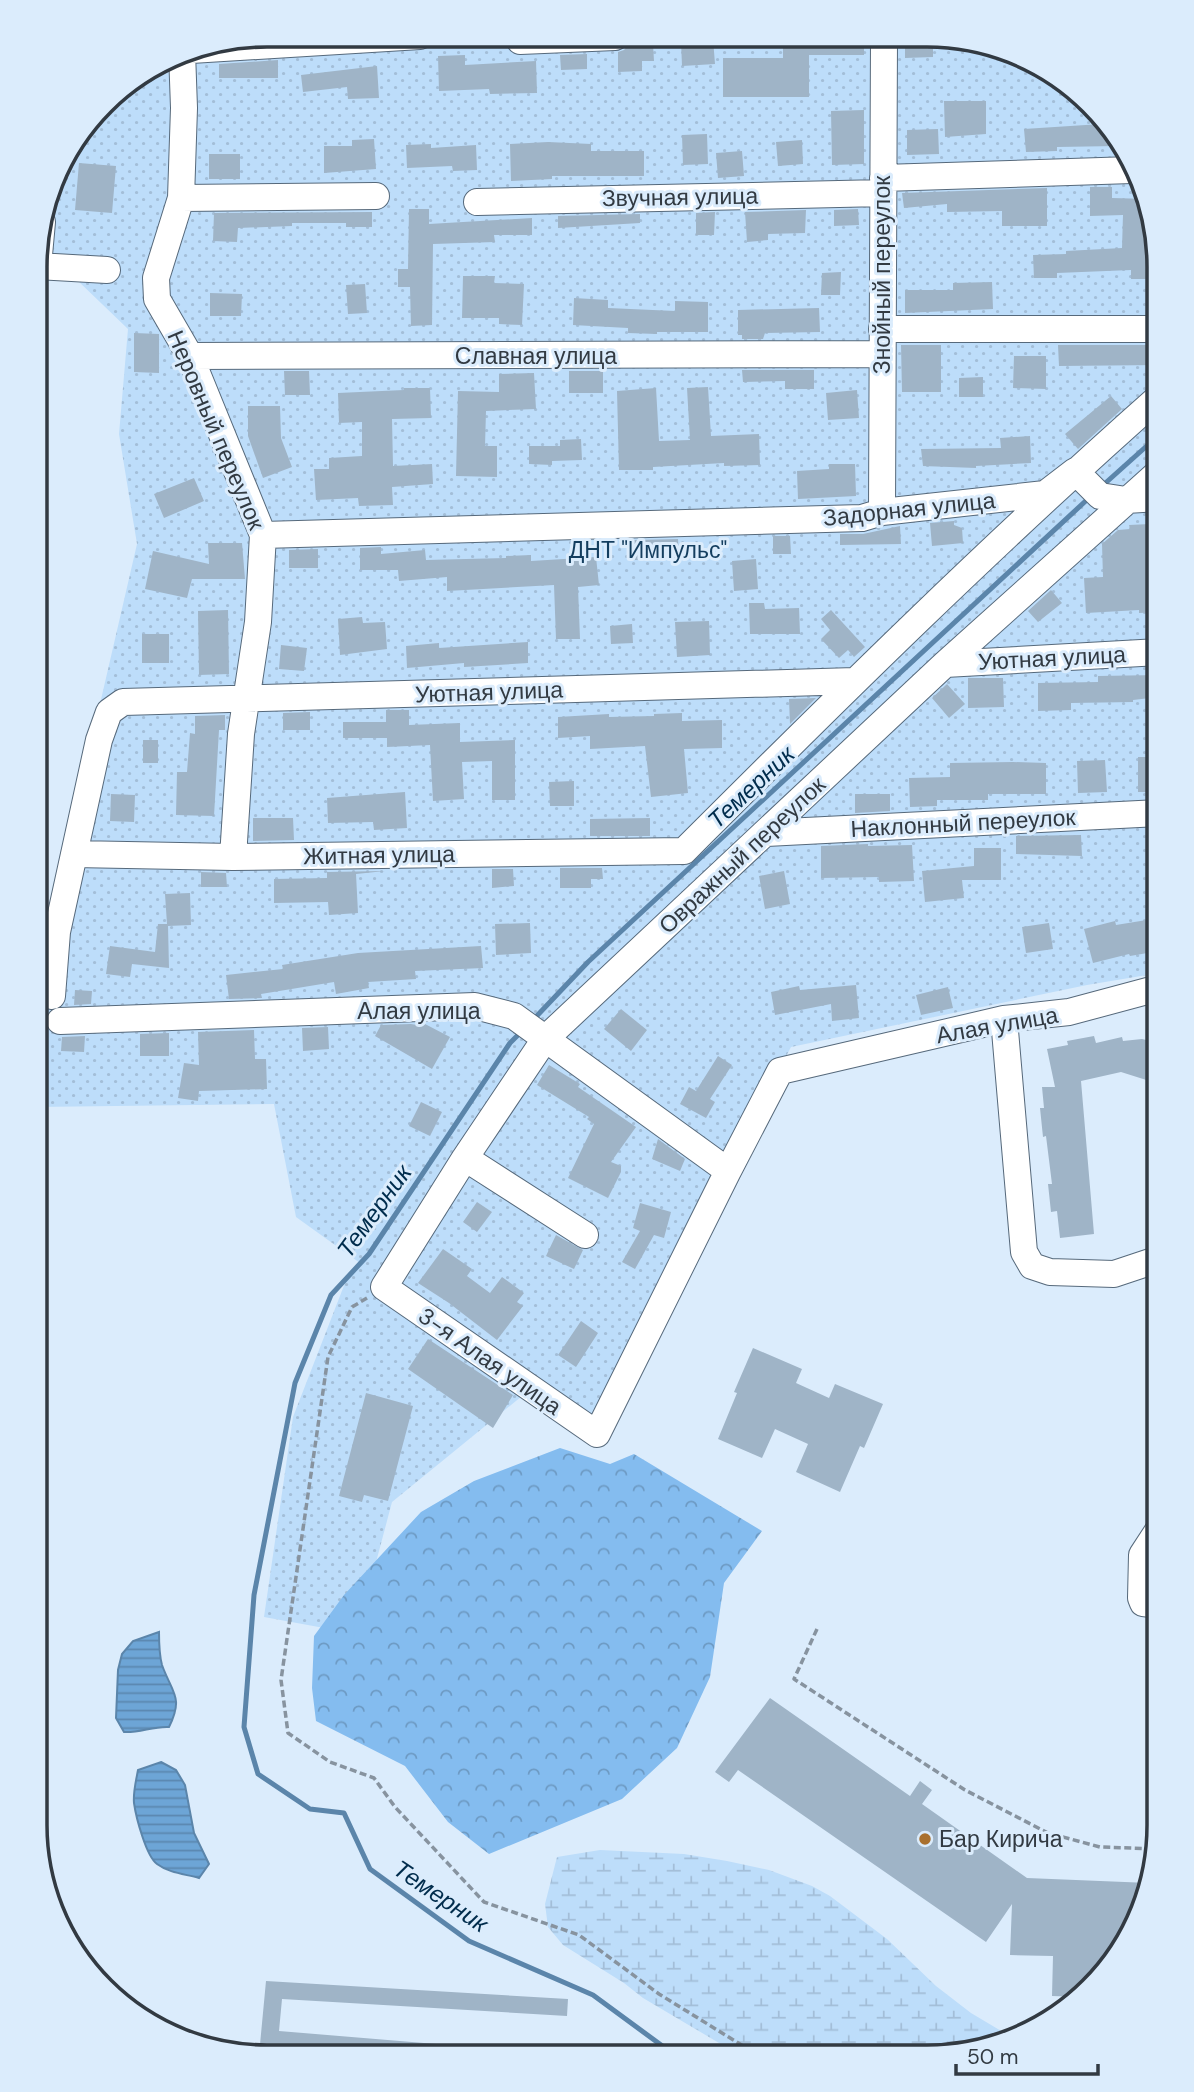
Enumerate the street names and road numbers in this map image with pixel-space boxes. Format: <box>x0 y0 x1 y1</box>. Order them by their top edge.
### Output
street label: Знойный переулок <box>867 175 897 374</box>
street label: Звучная улица <box>602 181 759 213</box>
street label: Неровный переулок <box>160 326 272 535</box>
street label: Славная улица <box>455 341 617 371</box>
street label: Задорная улица <box>821 485 997 533</box>
street label: Уютная улица <box>977 639 1127 677</box>
street label: Уютная улица <box>414 674 564 710</box>
street label: Овражный переулок <box>652 769 832 940</box>
street label: Наклонный переулок <box>850 802 1077 844</box>
street label: Житная улица <box>303 839 455 871</box>
street label: Алая улица <box>357 996 481 1026</box>
street label: Алая улица <box>934 999 1061 1050</box>
street label: 3-я Алая улица <box>413 1301 568 1422</box>

